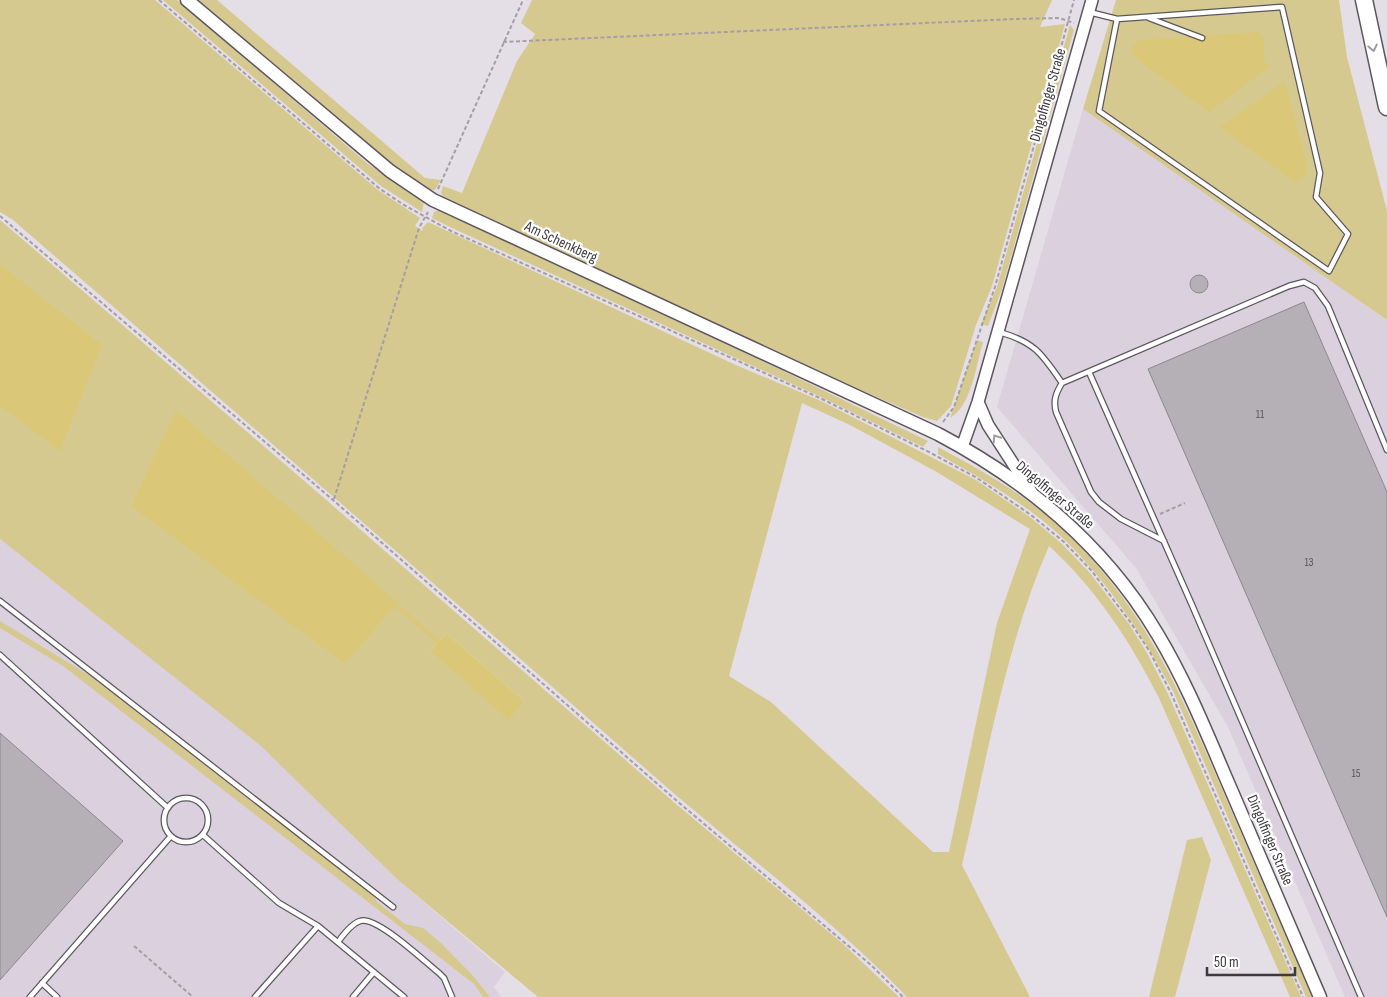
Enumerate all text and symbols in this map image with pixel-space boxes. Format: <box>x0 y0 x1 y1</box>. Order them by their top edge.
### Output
one-way arrow <box>1368 43 1378 52</box>
street label: Dingolfinger Straße <box>1026 46 1070 144</box>
street label: Am Schenkberg <box>521 217 600 267</box>
house number: 11 <box>1256 407 1265 422</box>
one-way arrow <box>993 435 1002 444</box>
street label: Dingolfinger Straße <box>1012 457 1098 533</box>
house number: 13 <box>1304 555 1314 570</box>
house number: 15 <box>1351 766 1361 781</box>
street label: Dingolfinger Straße <box>1242 792 1298 888</box>
scale bar <box>1207 944 1294 976</box>
text: 50 m <box>1214 953 1239 972</box>

